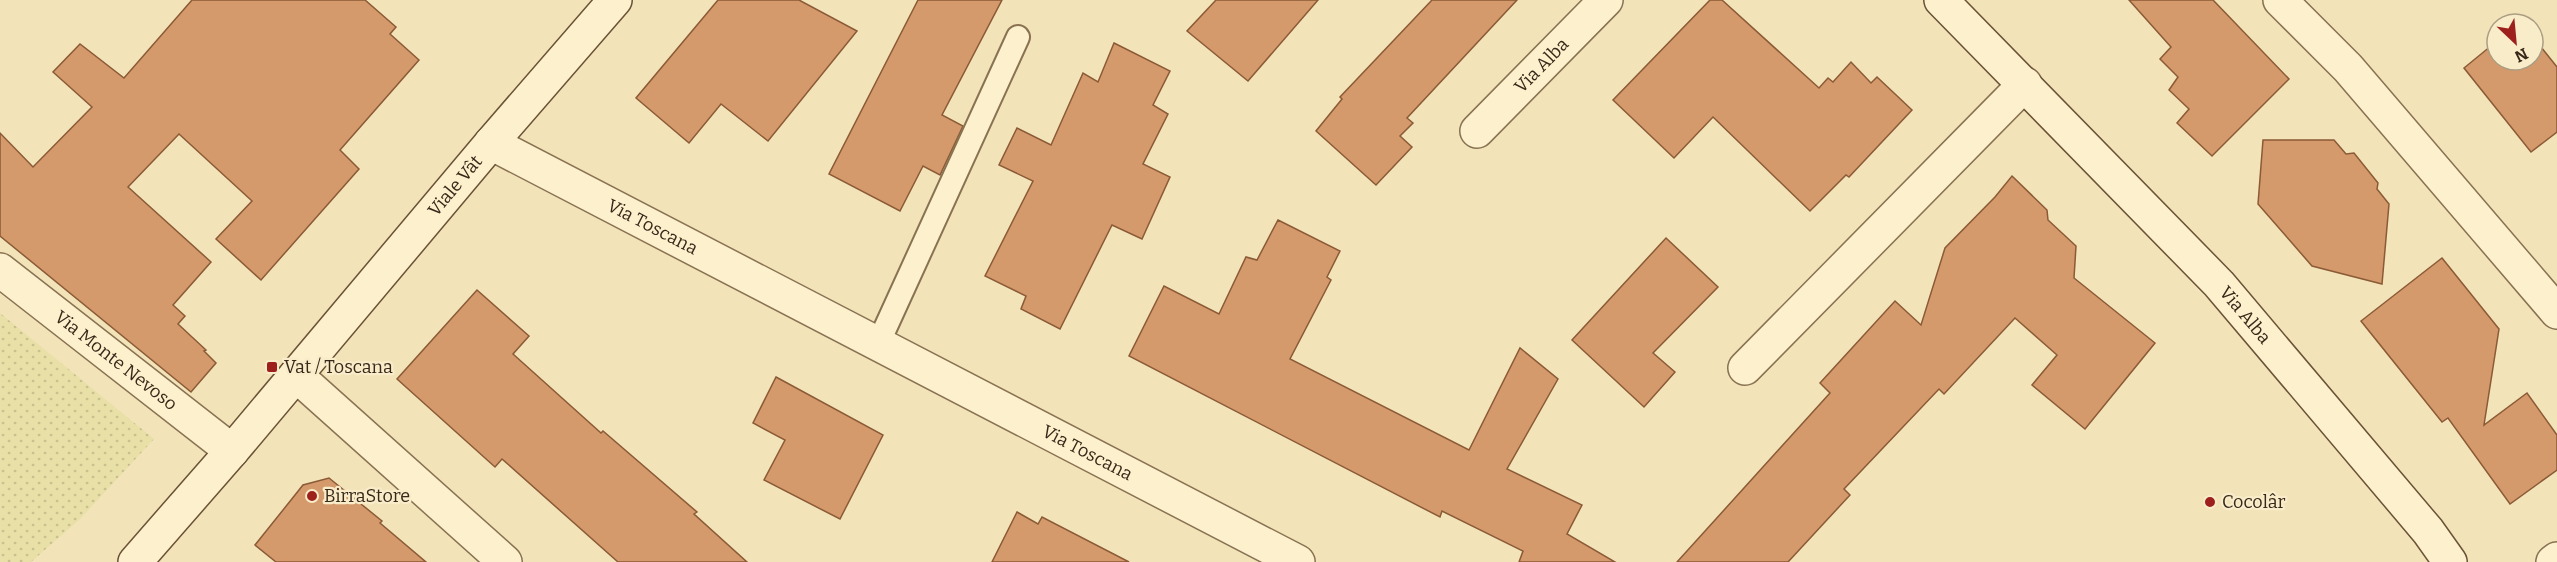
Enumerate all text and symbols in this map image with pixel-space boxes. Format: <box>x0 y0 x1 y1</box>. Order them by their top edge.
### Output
north arrow <box>2485 12 2545 72</box>
street label: Via Alba <box>1510 33 1573 97</box>
text: N <box>2512 44 2531 66</box>
street label: Viale Vât <box>423 150 487 221</box>
street label: Via Toscana <box>604 194 702 259</box>
street label: Via Alba <box>2215 282 2276 348</box>
street label: Via Monte Nevoso <box>50 306 182 415</box>
place label: Vat / Toscana <box>284 356 393 378</box>
marker: Vat / Toscana <box>265 360 279 374</box>
street label: Via Toscana <box>1038 420 1136 485</box>
place label: BirraStore <box>324 485 410 507</box>
marker: BirraStore <box>305 489 319 503</box>
place label: Cocolâr <box>2222 491 2286 513</box>
marker: Cocolâr <box>2203 495 2217 509</box>

